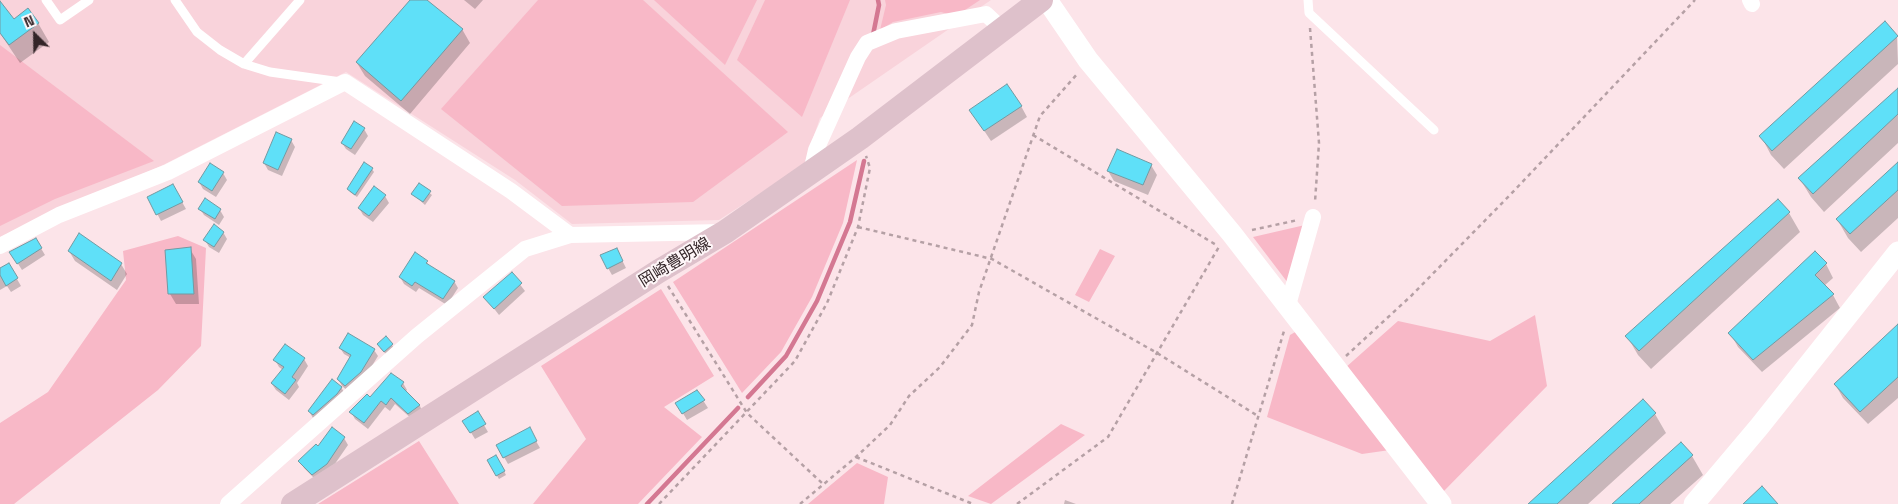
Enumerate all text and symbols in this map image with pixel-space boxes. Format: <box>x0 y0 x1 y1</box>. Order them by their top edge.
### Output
north arrow <box>10 10 60 60</box>
text: N <box>21 11 37 31</box>
street label: 岡崎豊明線 <box>636 234 714 292</box>

